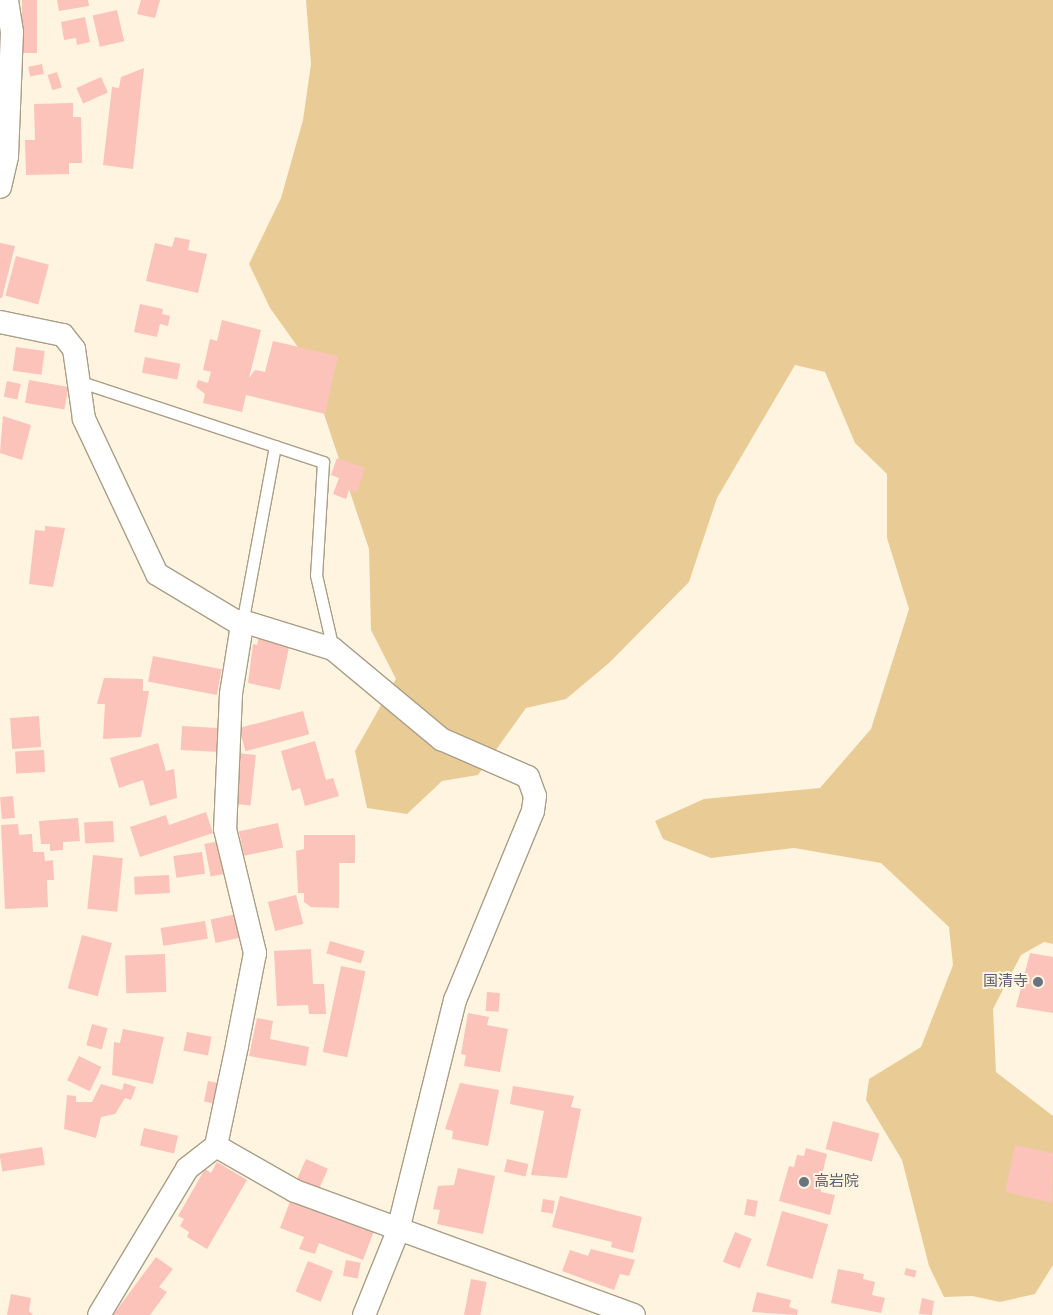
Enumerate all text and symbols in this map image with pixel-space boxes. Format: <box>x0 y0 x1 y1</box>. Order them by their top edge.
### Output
place label: 国清寺 <box>983 973 1028 991</box>
marker: 国清寺 <box>1032 976 1044 988</box>
place label: 高岩院 <box>814 1173 859 1191</box>
marker: 高岩院 <box>798 1176 810 1188</box>

